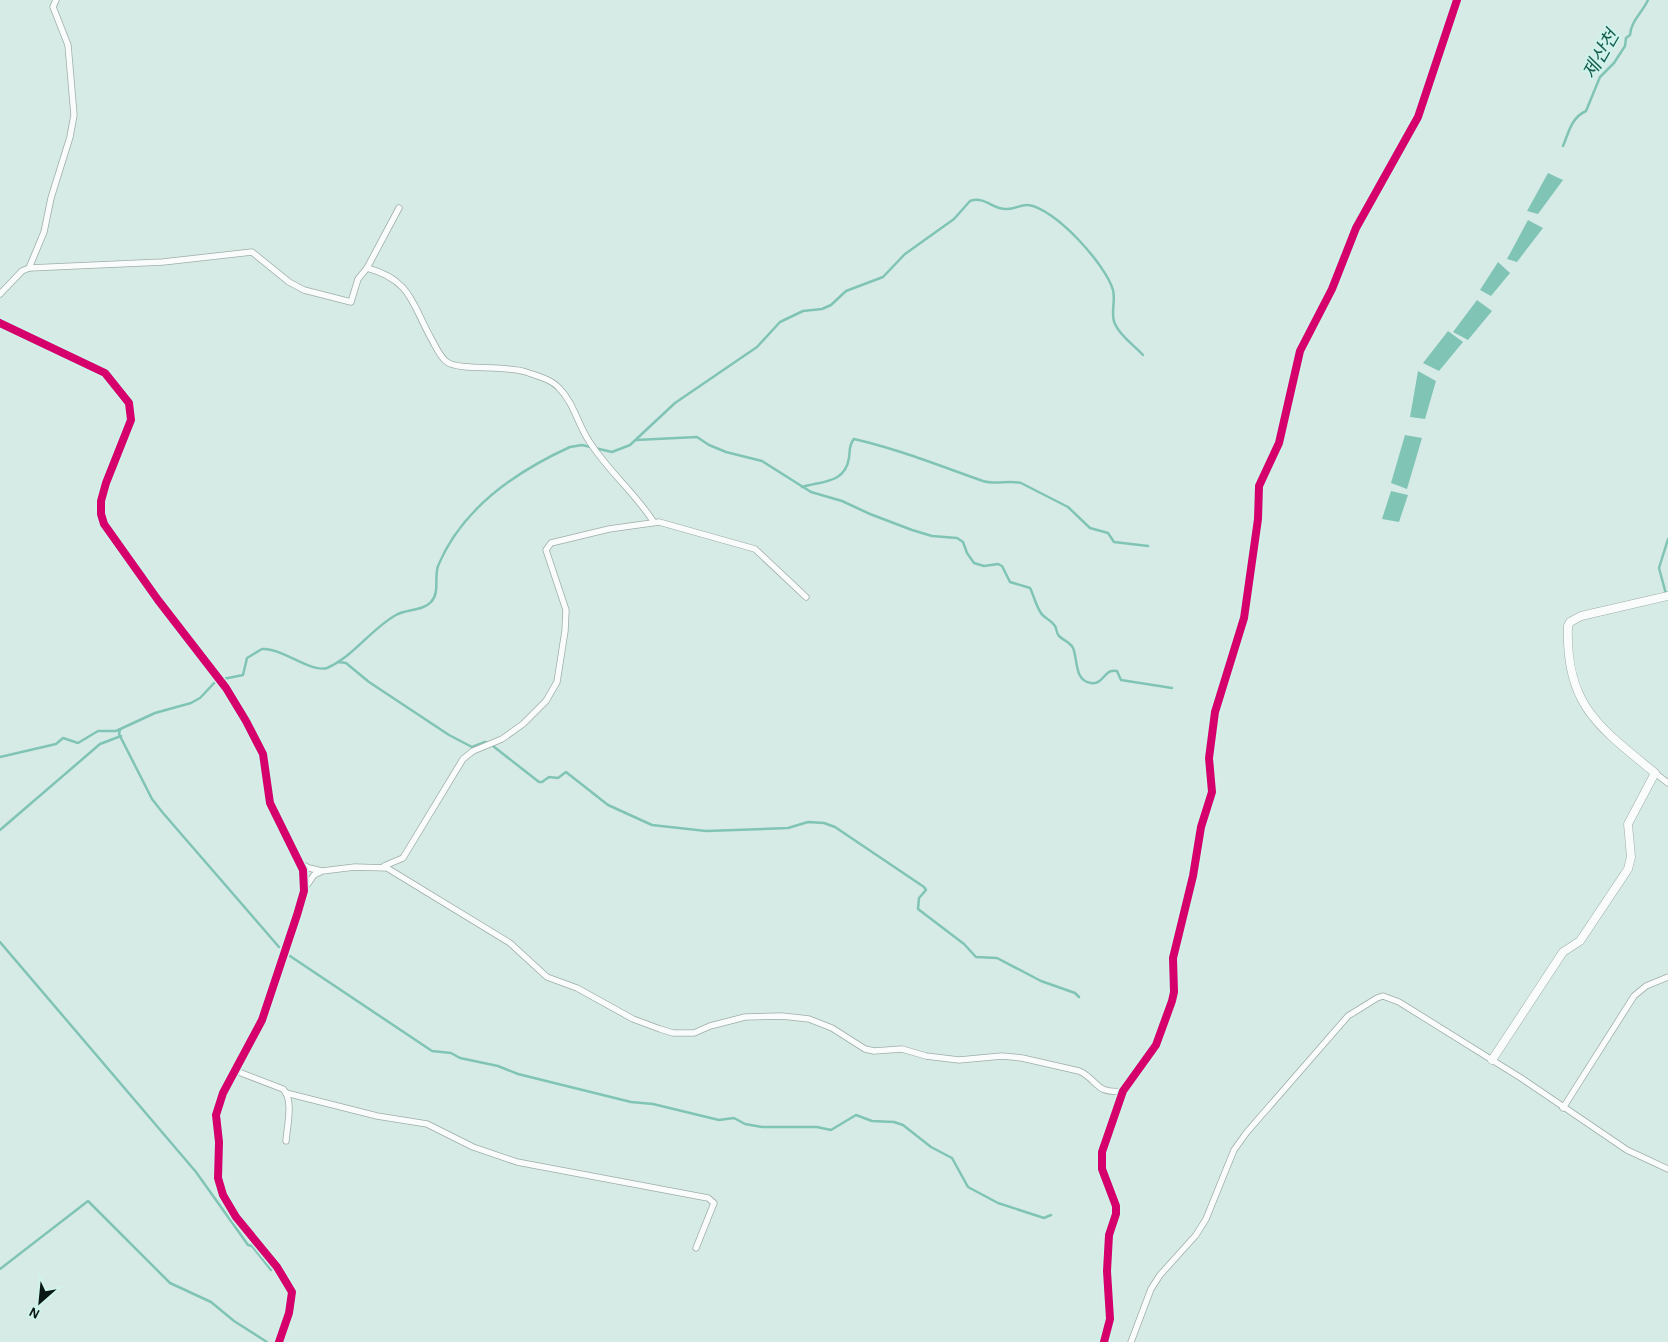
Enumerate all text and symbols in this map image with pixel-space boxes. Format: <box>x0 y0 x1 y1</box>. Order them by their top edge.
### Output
water label: 제산천 <box>1579 25 1623 82</box>
north arrow <box>15 1277 65 1327</box>
text: N <box>27 1304 42 1321</box>

